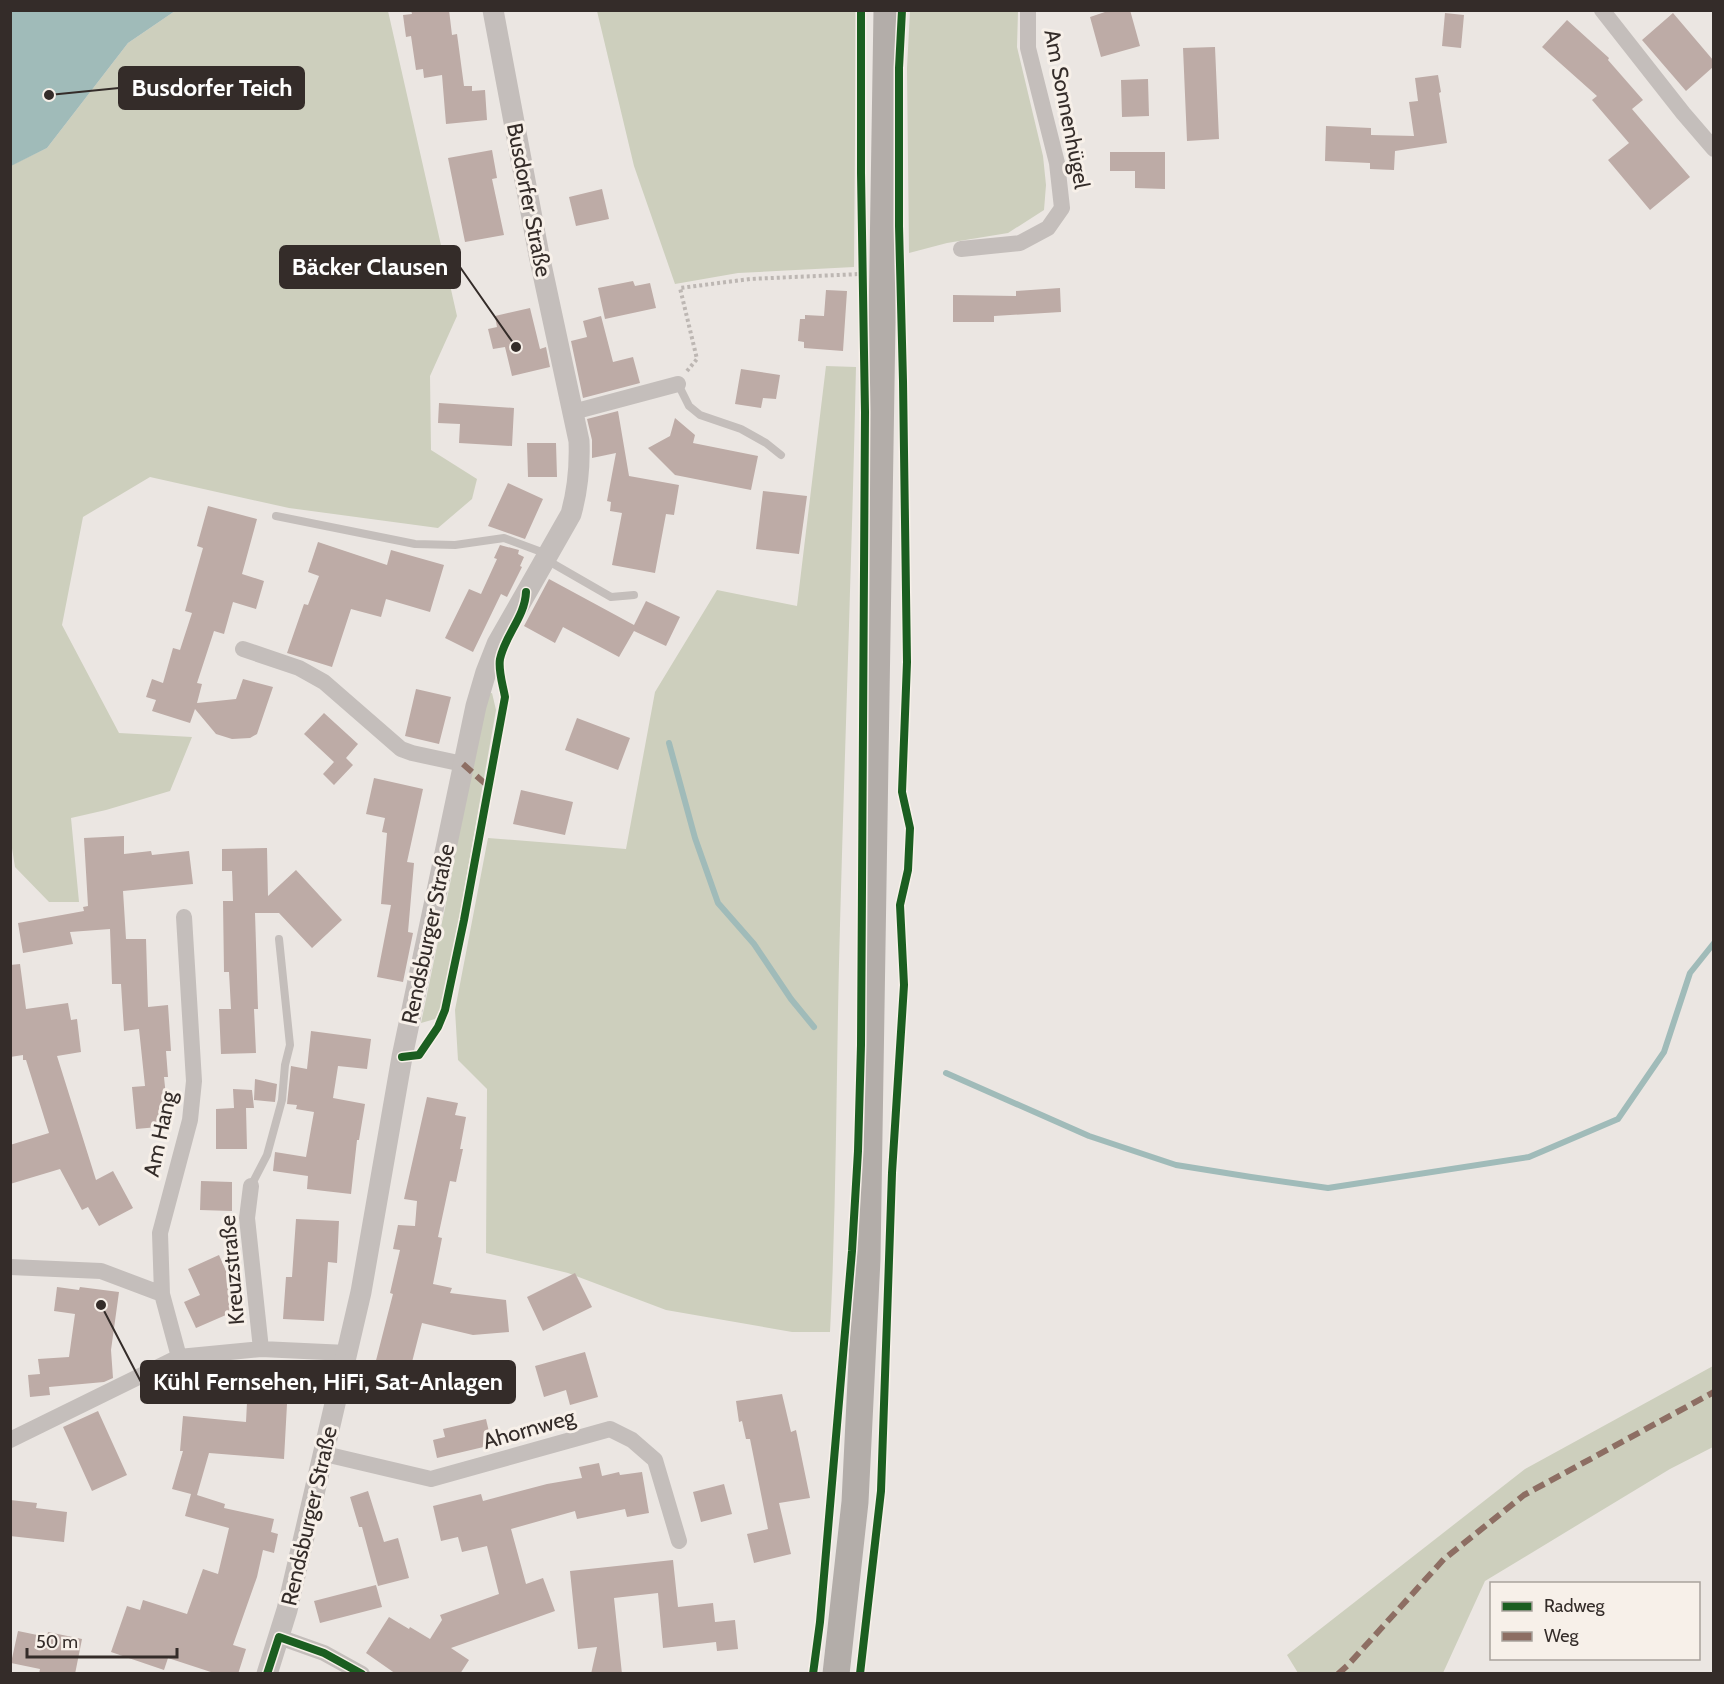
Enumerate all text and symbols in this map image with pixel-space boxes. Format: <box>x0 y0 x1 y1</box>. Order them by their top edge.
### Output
street label: Am Sonnenhügel <box>1038 27 1096 192</box>
callout: Busdorfer Teich <box>119 67 304 109</box>
text: Busdorfer Teich <box>131 73 293 102</box>
street label: Busdorfer Straße <box>501 121 557 279</box>
callout: Bäcker Clausen <box>280 246 460 288</box>
text: Bäcker Clausen <box>292 252 448 281</box>
street label: Rendsburger Straße <box>396 841 460 1027</box>
street label: Am Hang <box>138 1088 182 1179</box>
street label: Kreuzstraße <box>214 1214 250 1326</box>
callout: Kühl Fernsehen, HiFi, Sat-Anlagen <box>141 1361 515 1403</box>
text: Kühl Fernsehen, HiFi, Sat-Anlagen <box>153 1367 503 1396</box>
street label: Ahornweg <box>480 1403 579 1455</box>
street label: Rendsburger Straße <box>275 1424 343 1608</box>
legend <box>1490 1582 1700 1660</box>
text: Radweg <box>1544 1595 1606 1617</box>
scale bar <box>27 1621 177 1659</box>
text: Weg <box>1544 1625 1580 1647</box>
text: 50 m <box>36 1631 78 1653</box>

